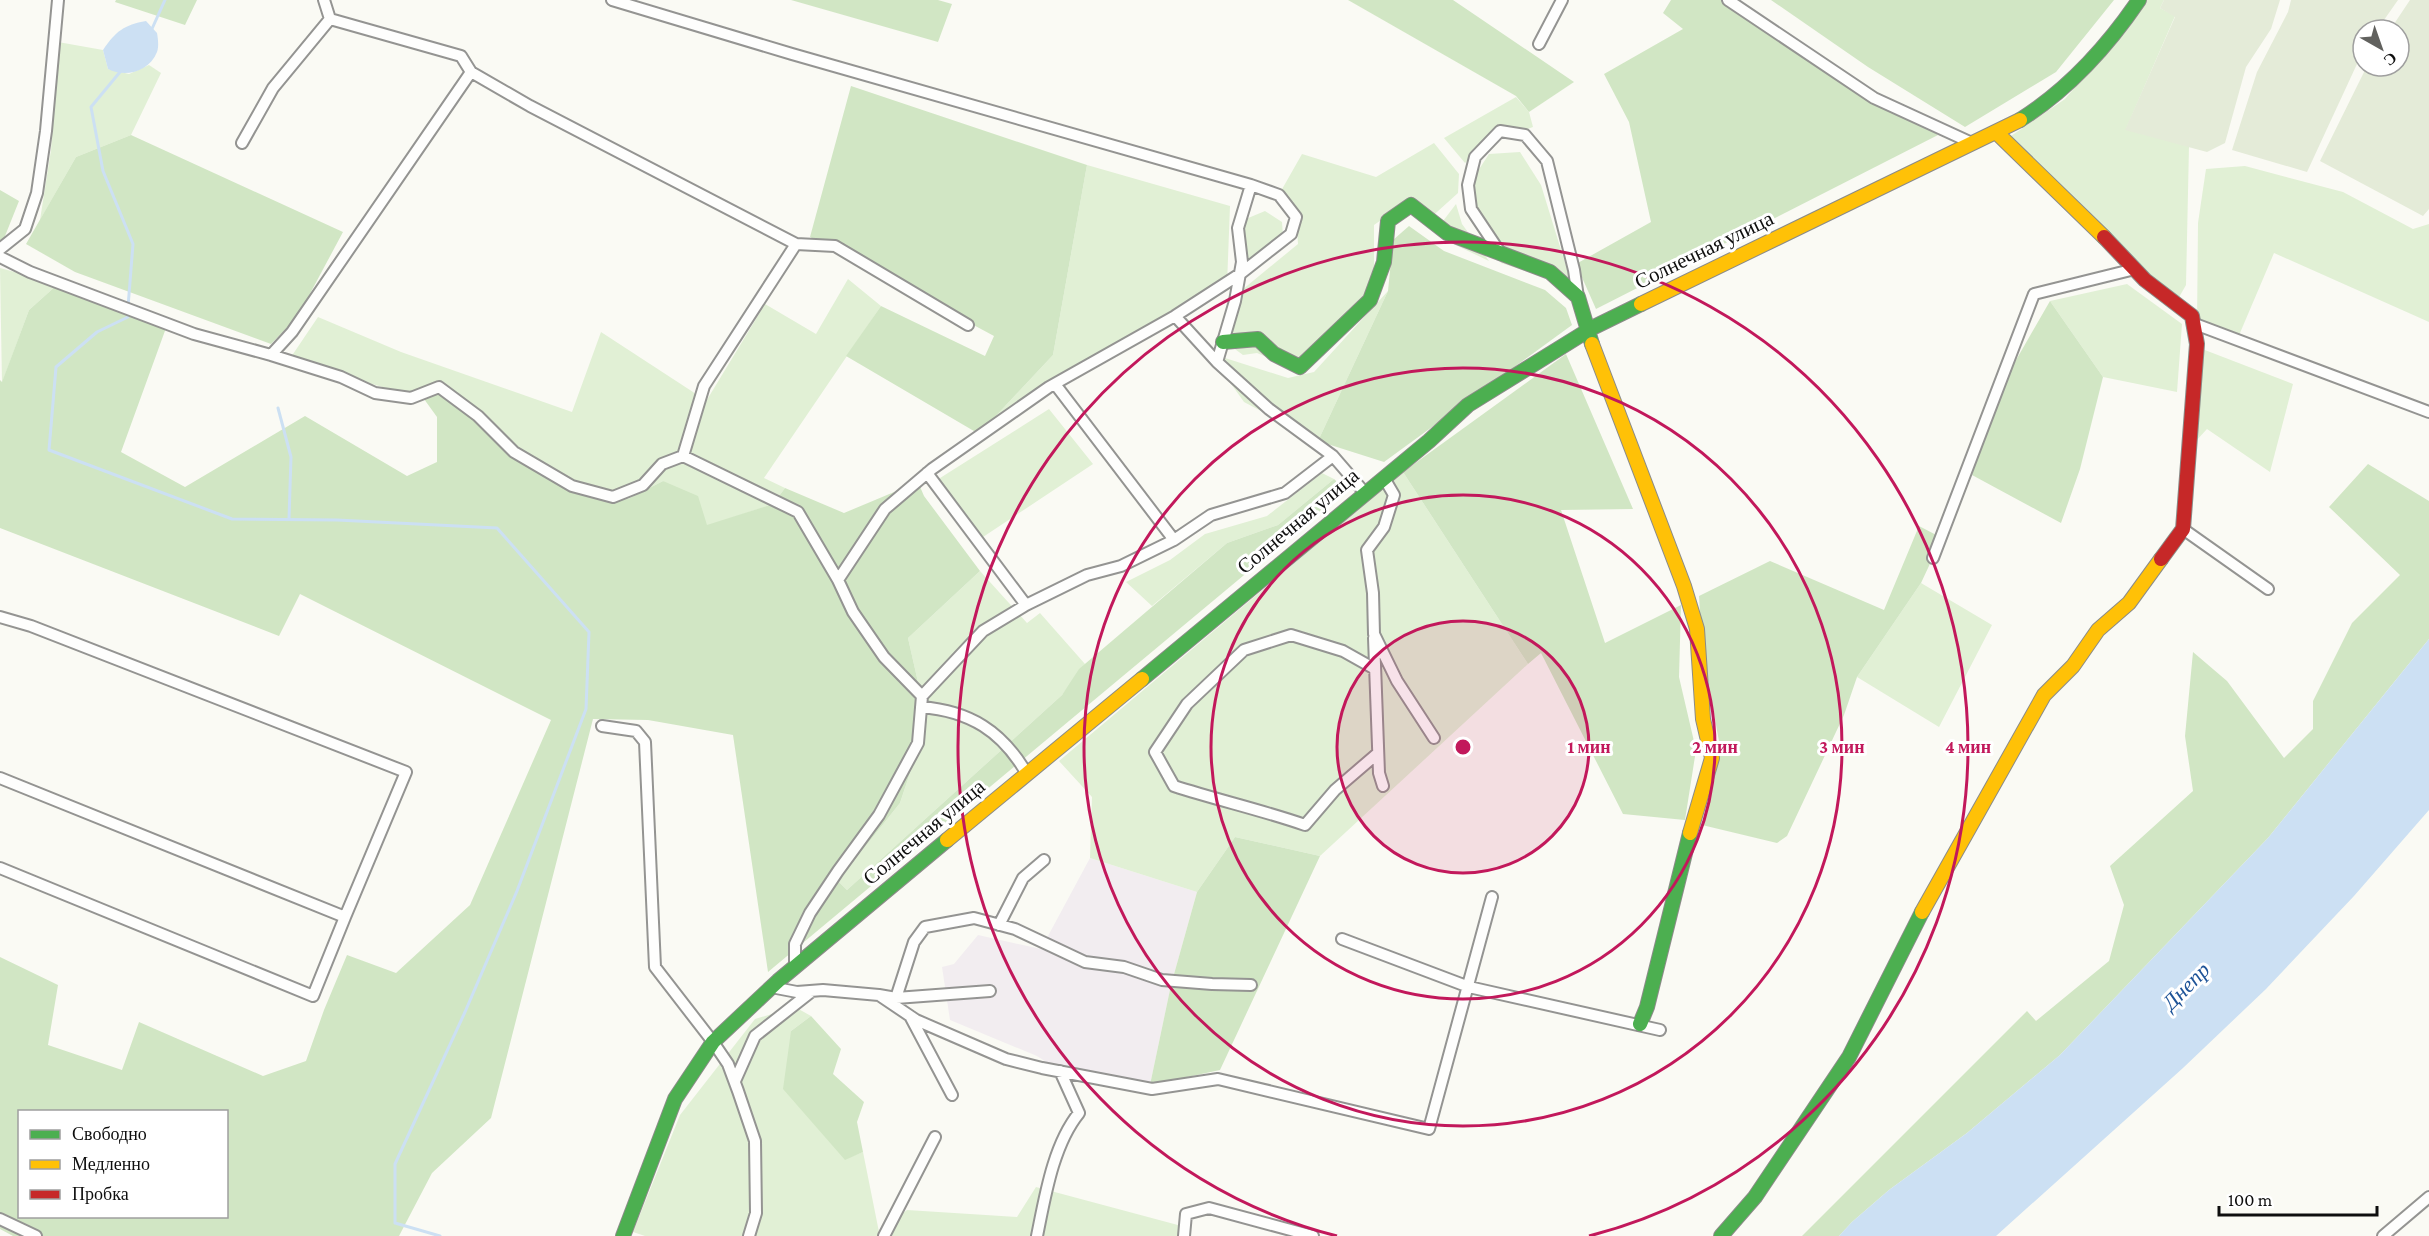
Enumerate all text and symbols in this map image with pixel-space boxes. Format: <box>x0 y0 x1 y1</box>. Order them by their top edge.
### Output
north arrow <box>2351 18 2411 78</box>
text: С <box>2380 49 2400 69</box>
street label: Солнечная улица <box>1631 206 1778 294</box>
street label: Солнечная улица <box>1232 463 1364 579</box>
centre of rings <box>1453 737 1473 757</box>
text: 1 мин <box>1567 737 1611 757</box>
text: 2 мин <box>1692 737 1738 757</box>
text: 3 мин <box>1819 737 1865 757</box>
text: 4 мин <box>1945 737 1991 757</box>
street label: Солнечная улица <box>858 774 990 890</box>
water label: Днепр <box>2156 957 2215 1016</box>
legend <box>18 1110 228 1218</box>
text: Свободно <box>72 1124 147 1144</box>
text: Медленно <box>72 1154 150 1174</box>
scale bar <box>2219 1179 2376 1217</box>
text: Пробка <box>72 1184 129 1204</box>
text: 100 m <box>2228 1190 2273 1210</box>

